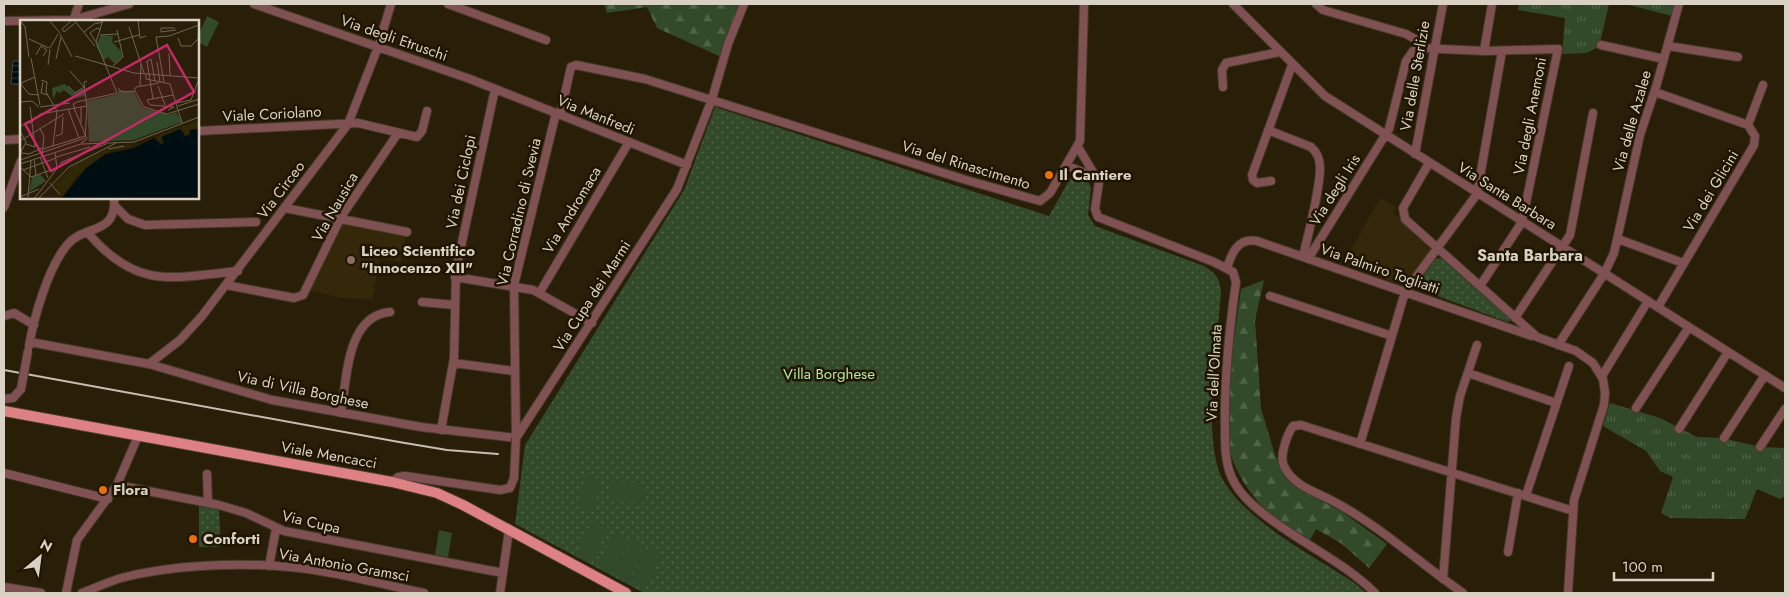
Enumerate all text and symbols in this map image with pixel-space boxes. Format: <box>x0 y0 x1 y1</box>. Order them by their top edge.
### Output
street label: Via degli Etruschi <box>337 9 451 67</box>
street label: Via delle Sterlizie <box>1394 19 1436 133</box>
inset map <box>20 20 199 199</box>
street label: Via degli Anemoni <box>1508 55 1552 177</box>
street label: Via delle Azalee <box>1607 67 1657 174</box>
street label: Via Manfredi <box>554 89 638 141</box>
street label: Viale Coriolano <box>222 100 322 128</box>
street label: Via dei Ciclopi <box>440 133 482 231</box>
street label: Via del Rinascimento <box>899 135 1033 195</box>
street label: Via Corradino di Svevia <box>491 136 547 288</box>
street label: Via dei Glicini <box>1678 146 1744 236</box>
street label: Via degli Iris <box>1304 150 1366 230</box>
street label: Via Circeo <box>252 156 310 224</box>
street label: Via Santa Barbara <box>1453 157 1561 235</box>
street label: Via Andromaca <box>537 162 607 258</box>
place label: Il Cantiere <box>1059 164 1132 186</box>
street label: Via Nausica <box>306 168 364 246</box>
marker: Il Cantiere <box>1043 169 1055 181</box>
street label: Via Cupa dei Marmi <box>548 236 636 356</box>
street label: Via Palmiro Togliatti <box>1317 238 1443 300</box>
place label: Liceo Scientifico "Innocenzo XII" <box>361 240 475 279</box>
district label: Santa Barbara <box>1477 244 1583 267</box>
marker: Liceo Scientifico "Innocenzo XII" <box>345 254 357 266</box>
street label: Via dell'Olmata <box>1200 324 1228 422</box>
park label: Villa Borghese <box>783 363 875 385</box>
street label: Via di Villa Borghese <box>235 365 371 415</box>
street label: Viale Mencacci <box>279 436 379 474</box>
place label: Flora <box>113 479 148 501</box>
marker: Flora <box>97 484 109 496</box>
street label: Via Cupa <box>280 505 342 539</box>
place label: Conforti <box>203 528 260 550</box>
north arrow <box>15 532 65 582</box>
marker: Conforti <box>187 533 199 545</box>
text: N <box>37 534 56 557</box>
street label: Via Antonio Gramsci <box>277 543 411 587</box>
scale bar <box>1614 550 1713 582</box>
text: 100 m <box>1622 556 1663 578</box>

